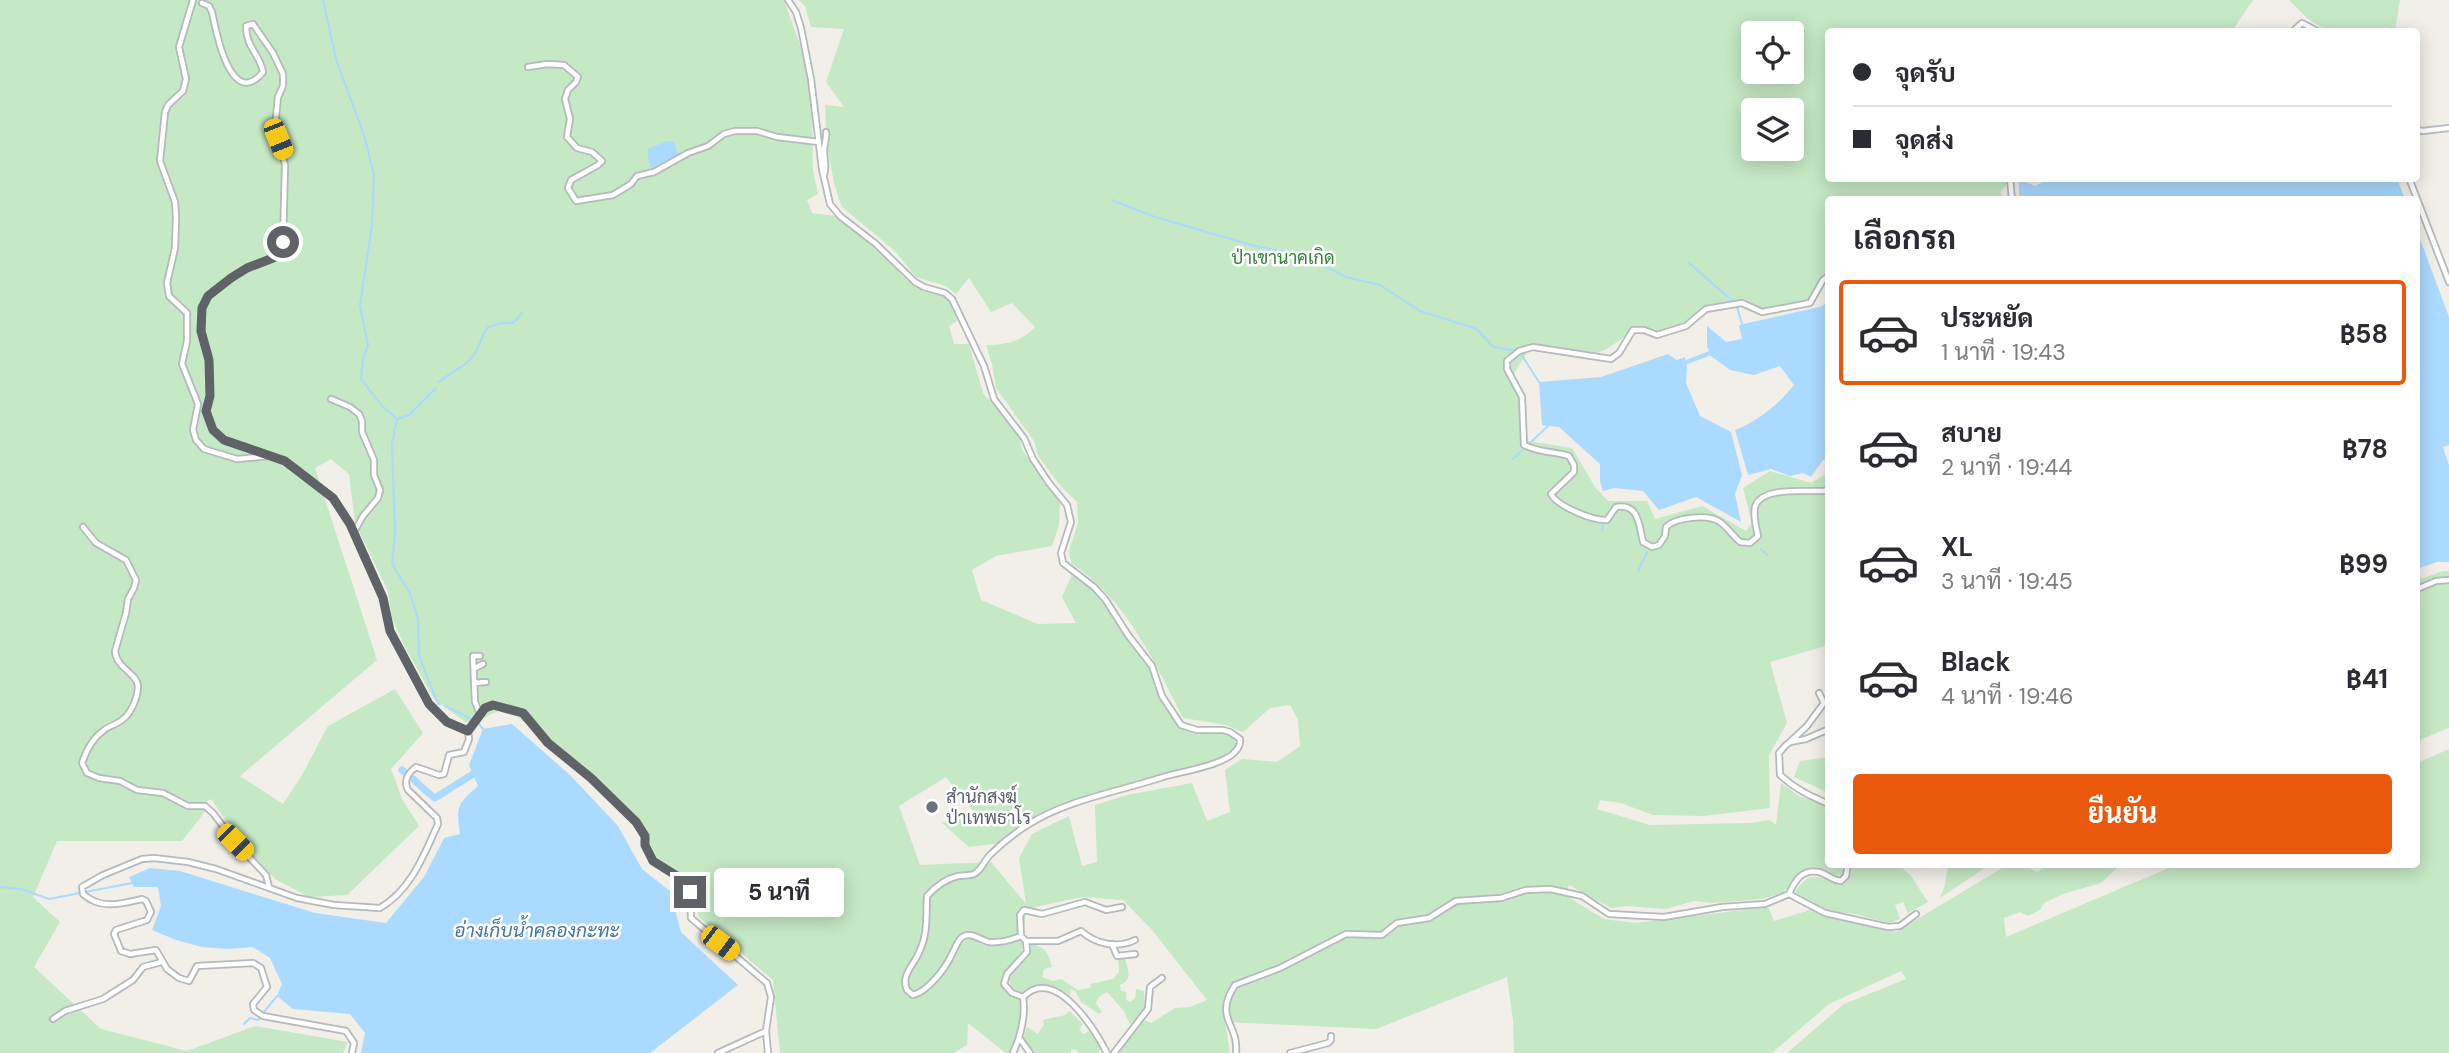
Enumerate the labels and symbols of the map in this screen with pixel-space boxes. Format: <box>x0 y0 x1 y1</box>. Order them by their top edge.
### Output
car <box>261 116 296 162</box>
route start <box>267 226 299 258</box>
park label: ป่าเขานาคเกิด <box>1231 246 1335 270</box>
place label: สำนักสงฆ์ ป่าเทพธาโร <box>946 784 1031 830</box>
marker: สำนักสงฆ์ ป่าเทพธาโร <box>924 799 940 815</box>
car <box>213 820 258 864</box>
callout: 5 นาที <box>714 868 844 917</box>
route end <box>674 876 706 908</box>
water label: อ่างเก็บน้ำคลองกะทะ <box>454 915 621 943</box>
car <box>697 922 744 964</box>

